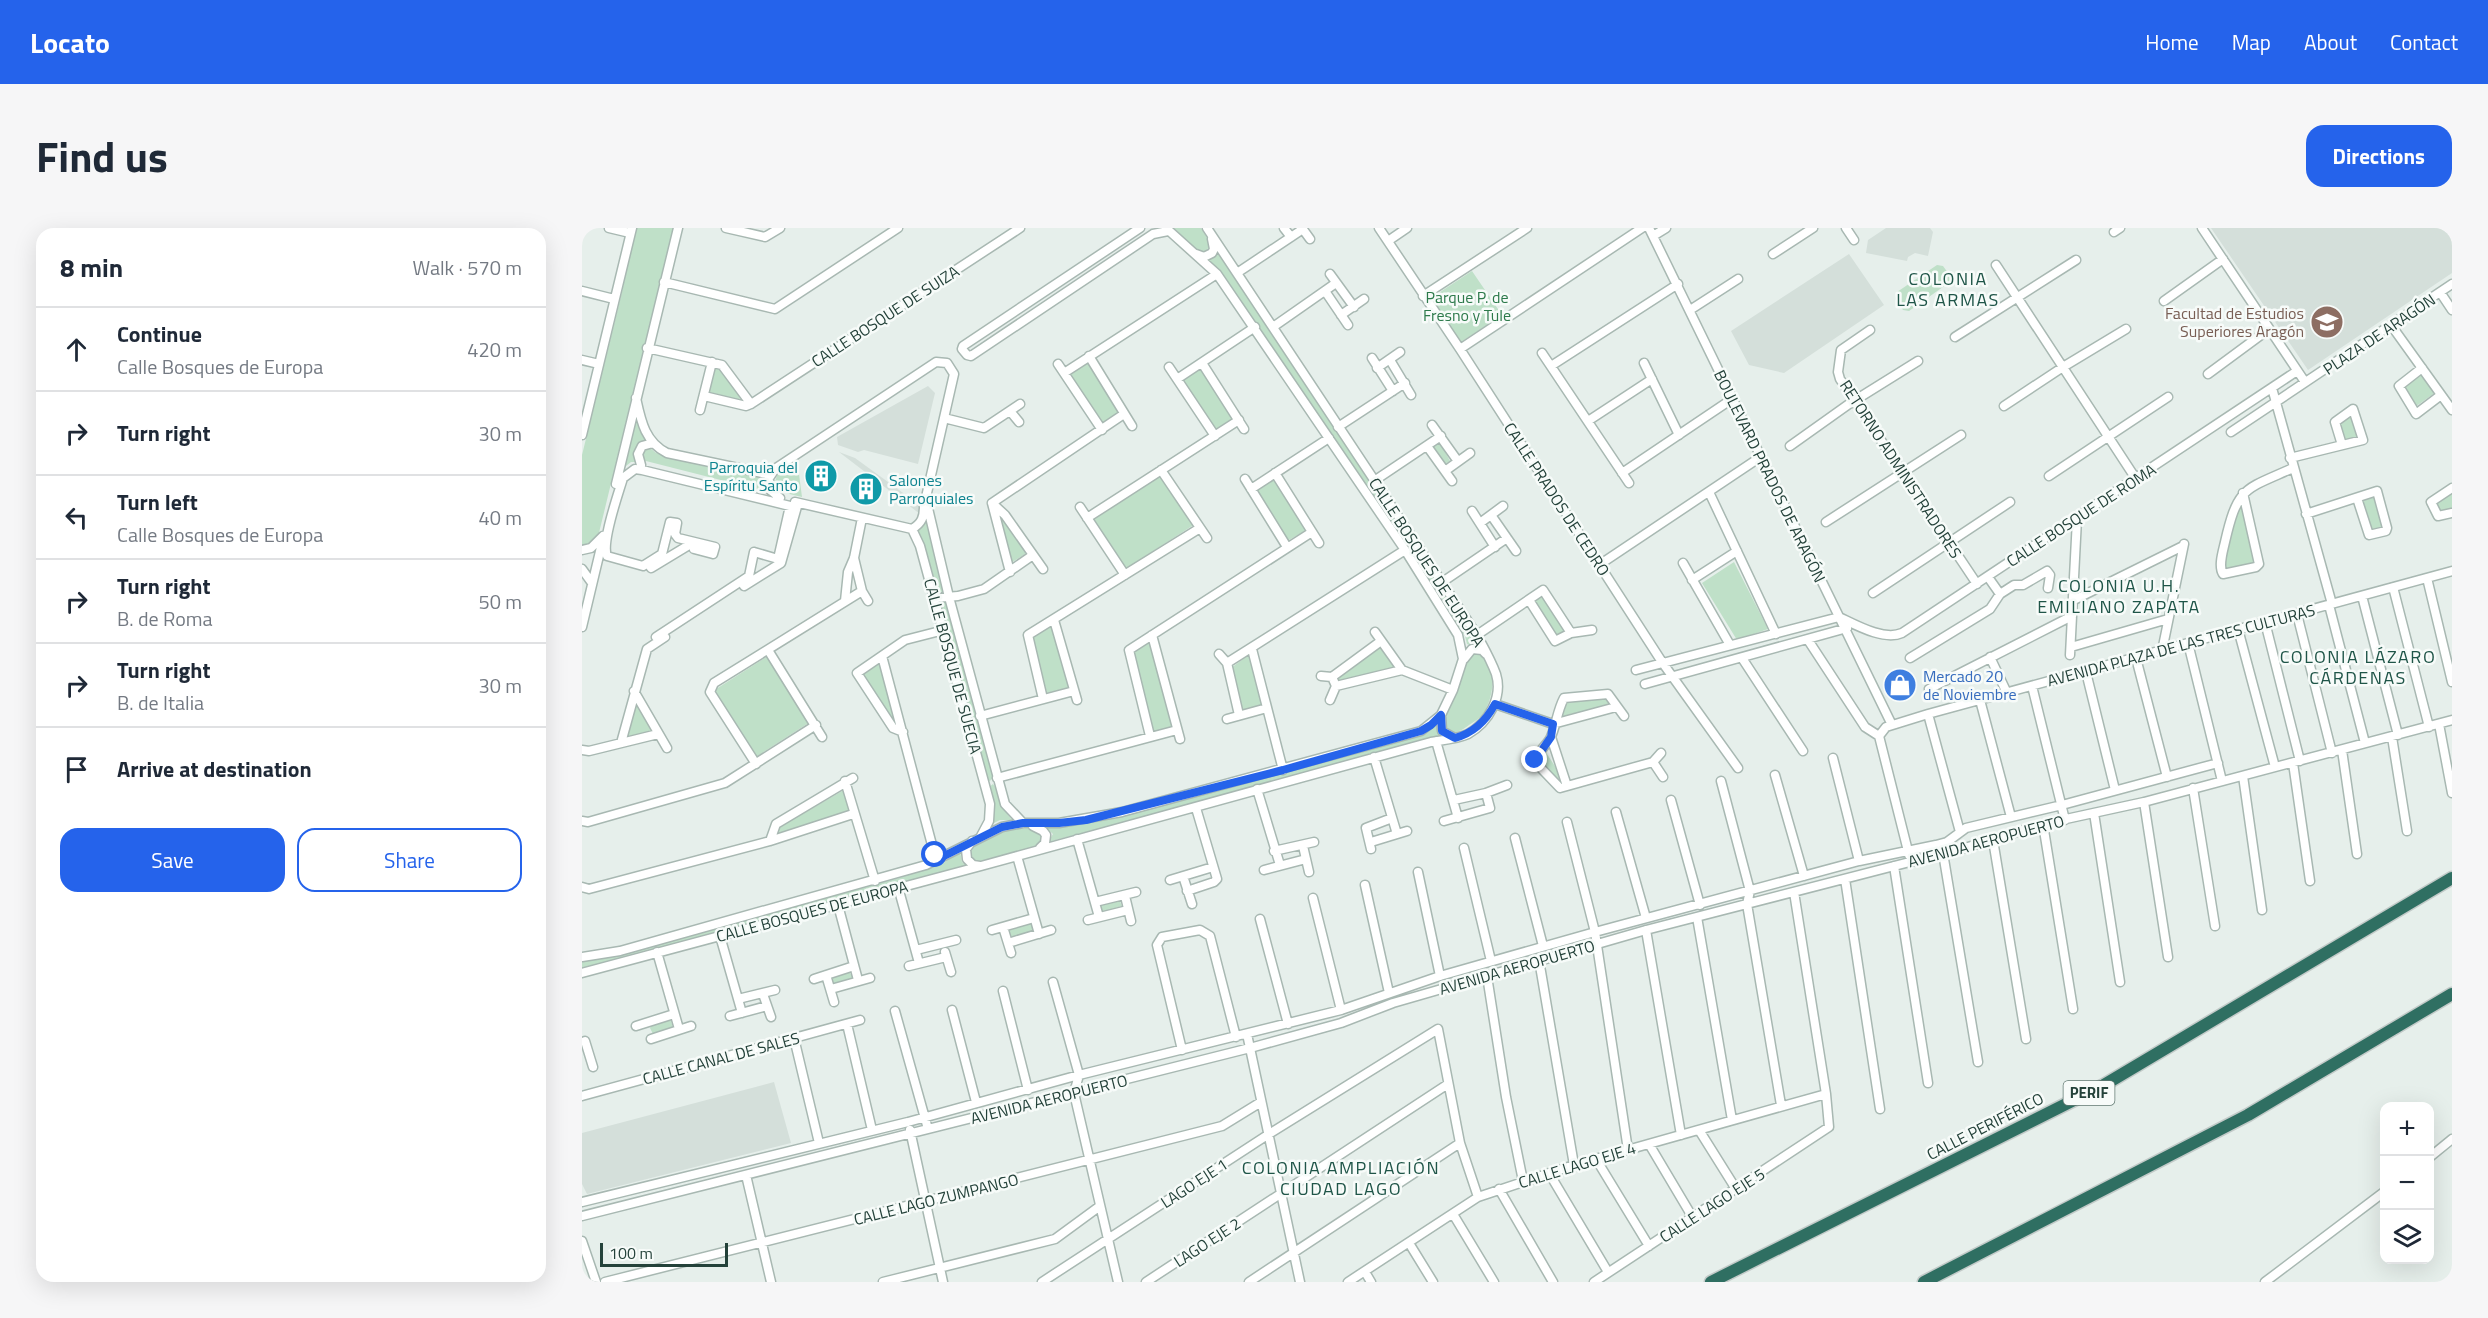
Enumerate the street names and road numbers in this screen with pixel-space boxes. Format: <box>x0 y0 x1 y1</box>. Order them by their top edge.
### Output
street label: CALLE BOSQUE DE SUIZA <box>806 259 964 373</box>
street label: PLAZA DE ARAGÓN <box>2318 287 2440 381</box>
street label: BOULEVARD PRADOS DE ARAGÓN <box>1708 366 1832 586</box>
street label: RETORNO ADMINISTRADORES <box>1834 375 1968 563</box>
street label: CALLE PRADOS DE CEDRO <box>1498 418 1616 580</box>
street label: CALLE BOSQUE DE ROMA <box>2001 457 2161 573</box>
street label: CALLE BOSQUES DE EUROPA <box>1363 473 1491 652</box>
street label: CALLE BOSQUE DE SUECIA <box>918 576 988 757</box>
street label: AVENIDA PLAZA DE LAS TRES CULTURAS <box>2044 598 2318 692</box>
street label: AVENIDA AEROPUERTO <box>1905 809 2067 873</box>
street label: CALLE BOSQUES DE EUROPA <box>713 874 911 948</box>
street label: AVENIDA AEROPUERTO <box>1436 933 1598 1001</box>
street label: CALLE CANAL DE SALES <box>640 1025 802 1091</box>
street label: AVENIDA AEROPUERTO <box>968 1068 1130 1130</box>
road number: PERIF <box>2064 1081 2114 1105</box>
street label: CALLE PERIFÉRICO <box>1922 1086 2048 1166</box>
street label: CALLE LAGO EJE 4 <box>1515 1136 1639 1194</box>
street label: LAGO EJE 1 <box>1156 1152 1232 1214</box>
street label: CALLE LAGO EJE 5 <box>1654 1162 1770 1248</box>
street label: CALLE LAGO ZUMPANGO <box>851 1167 1021 1231</box>
street label: LAGO EJE 2 <box>1169 1211 1245 1273</box>

